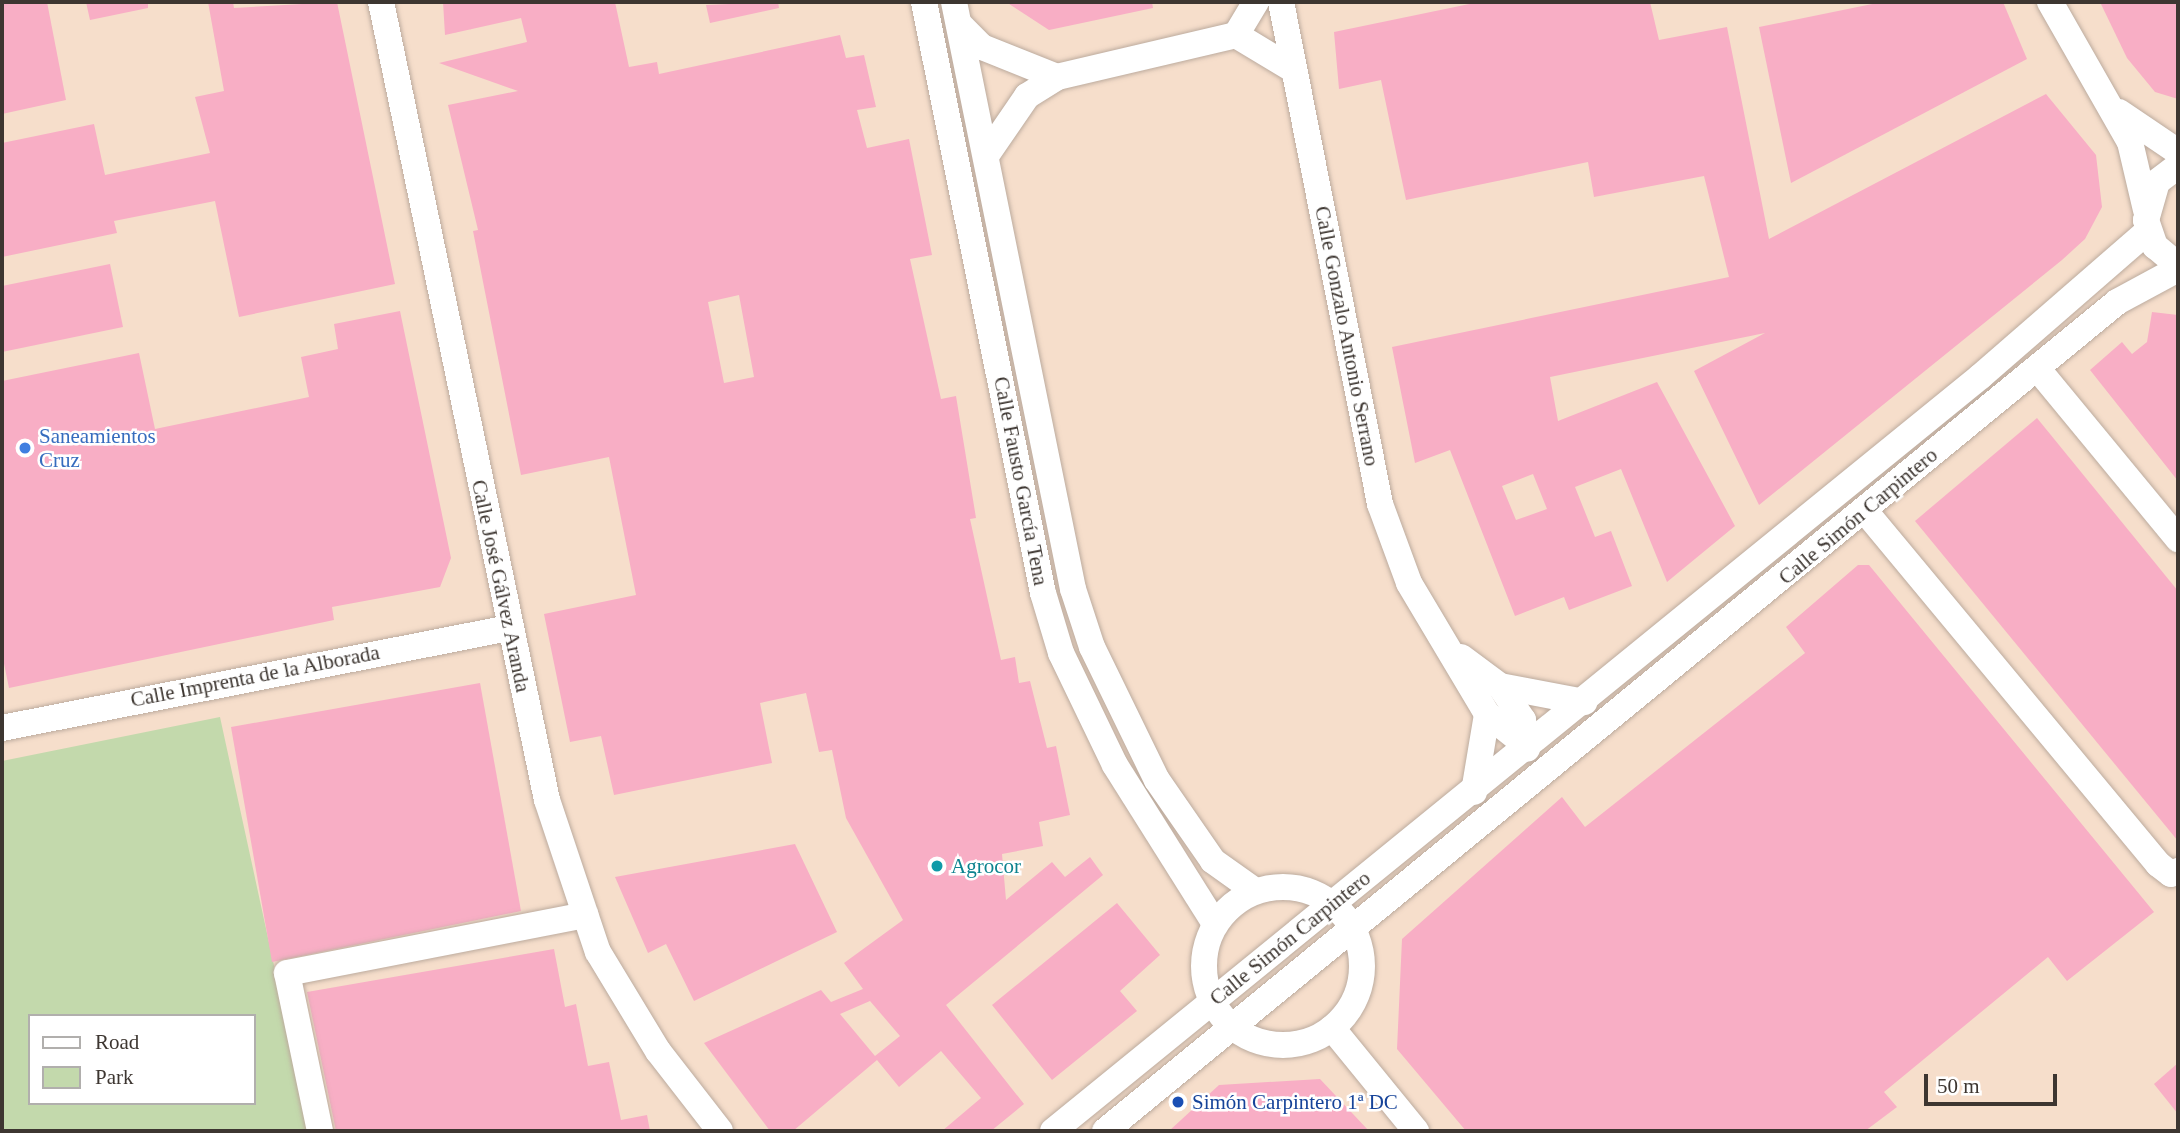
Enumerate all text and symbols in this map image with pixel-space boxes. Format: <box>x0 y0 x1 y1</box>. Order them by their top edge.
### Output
street label: Calle Gonzalo Antonio Serrano <box>1309 203 1385 469</box>
street label: Calle Fausto García Tena <box>988 374 1054 588</box>
place label: Saneamientos Cruz <box>39 423 156 473</box>
marker: Saneamientos Cruz <box>17 440 33 456</box>
street label: Calle Simón Carpintero <box>1773 442 1943 590</box>
street label: Calle José Gálvez Aranda <box>466 477 536 695</box>
street label: Calle Imprenta de la Alborada <box>128 639 382 713</box>
place label: Agrocor <box>951 853 1021 879</box>
marker: Agrocor <box>929 858 945 874</box>
street label: Calle Simón Carpintero <box>1205 865 1375 1011</box>
legend <box>28 1014 256 1105</box>
text: Road <box>95 1030 139 1054</box>
scale bar <box>1928 1060 2061 1104</box>
text: Park <box>95 1065 134 1089</box>
text: 50 m <box>1937 1074 1980 1098</box>
place label: Simón Carpintero 1ª DC <box>1192 1089 1398 1115</box>
marker: Simón Carpintero 1ª DC <box>1170 1094 1186 1110</box>

